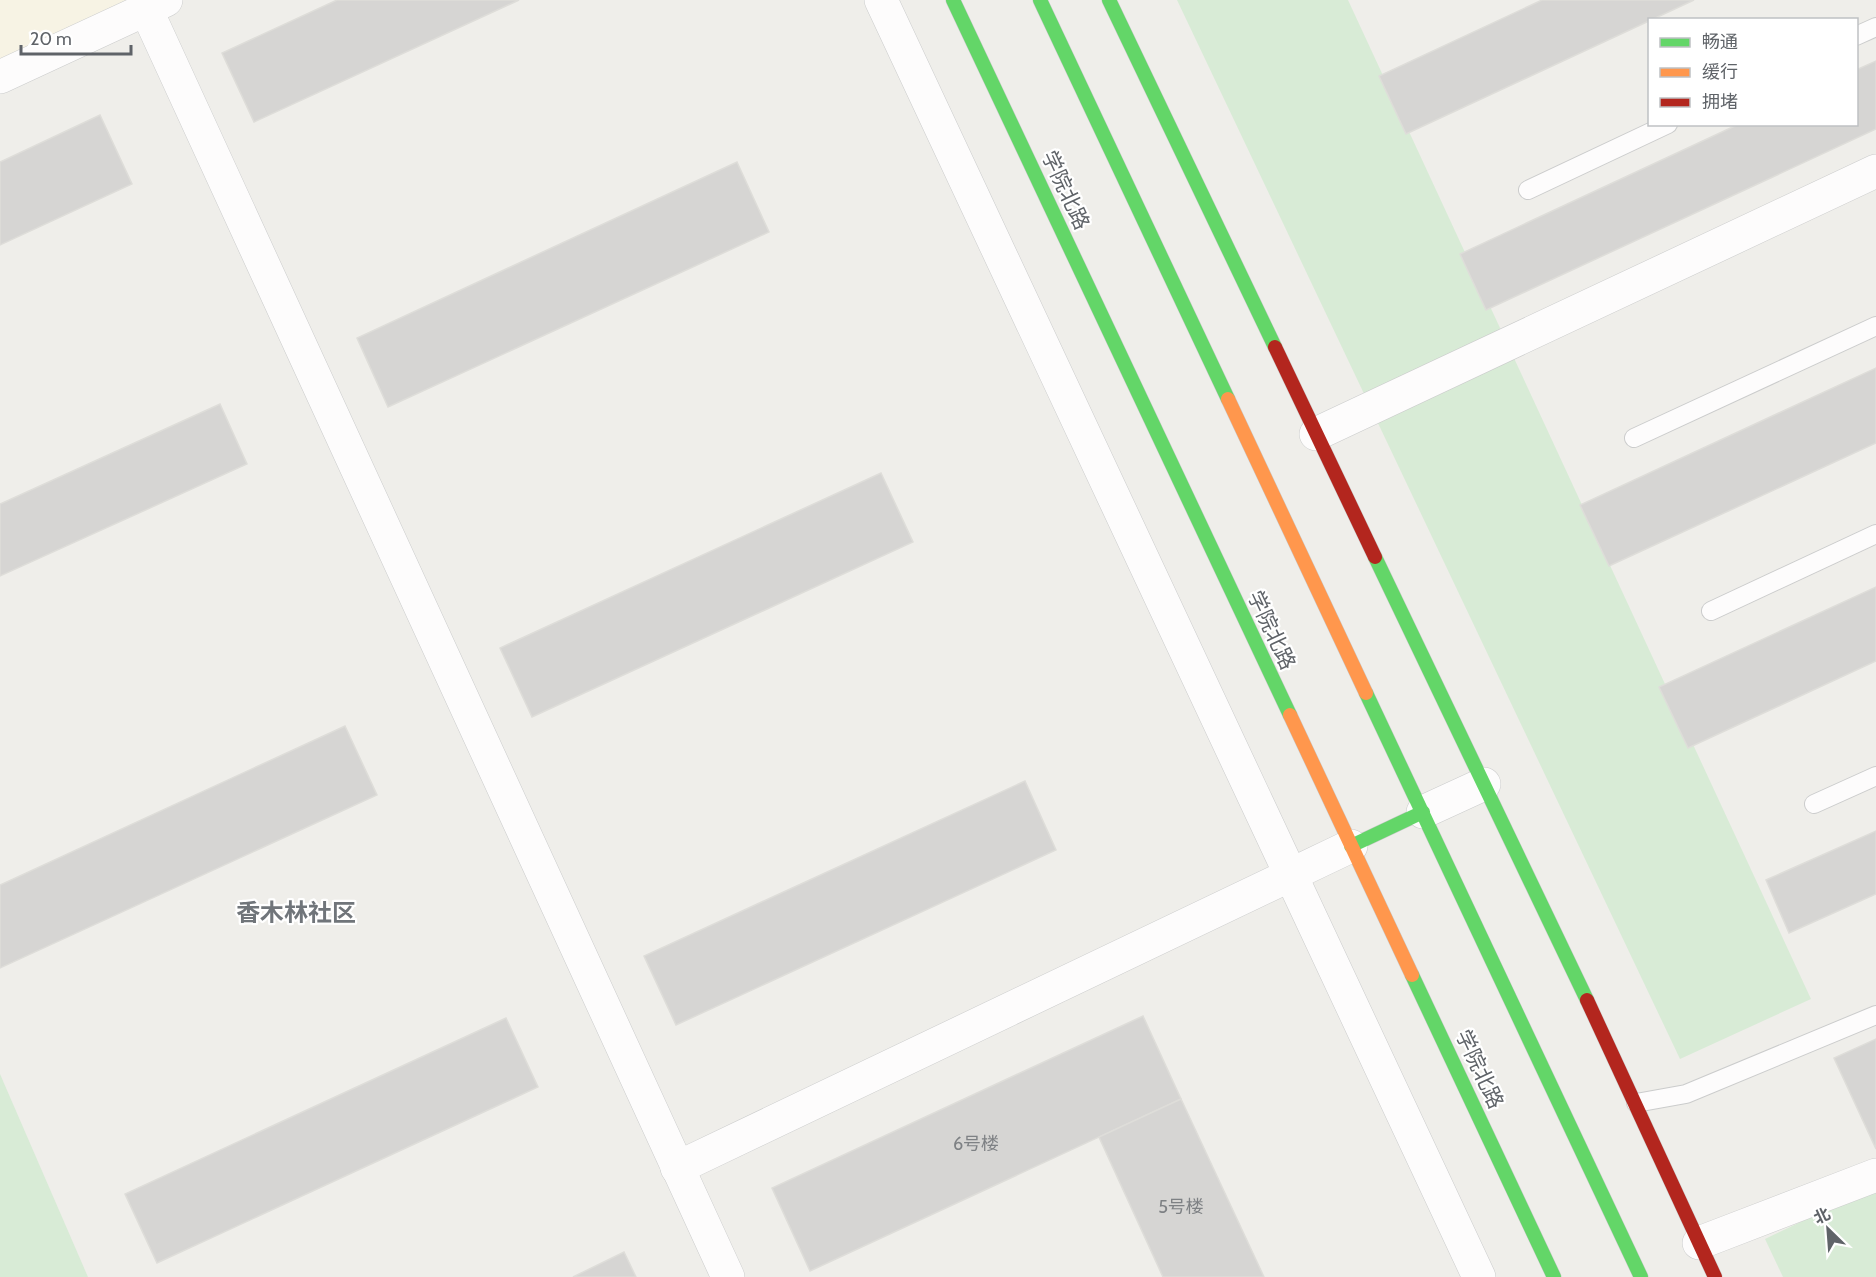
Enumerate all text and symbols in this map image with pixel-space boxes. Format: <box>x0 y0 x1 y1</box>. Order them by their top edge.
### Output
scale bar <box>21 18 130 56</box>
legend <box>1648 18 1858 126</box>
text: 20 m <box>30 28 72 50</box>
text: 畅通 <box>1702 31 1738 53</box>
text: 缓行 <box>1702 61 1738 83</box>
text: 拥堵 <box>1702 91 1738 113</box>
street label: 学院北路 <box>1037 147 1095 233</box>
street label: 学院北路 <box>1243 587 1301 673</box>
district label: 香木林社区 <box>236 898 356 927</box>
street label: 学院北路 <box>1451 1026 1509 1112</box>
house number: 6号楼 <box>953 1133 999 1155</box>
house number: 5号楼 <box>1158 1196 1204 1218</box>
north arrow <box>1798 1199 1858 1259</box>
text: 北 <box>1811 1204 1833 1228</box>

